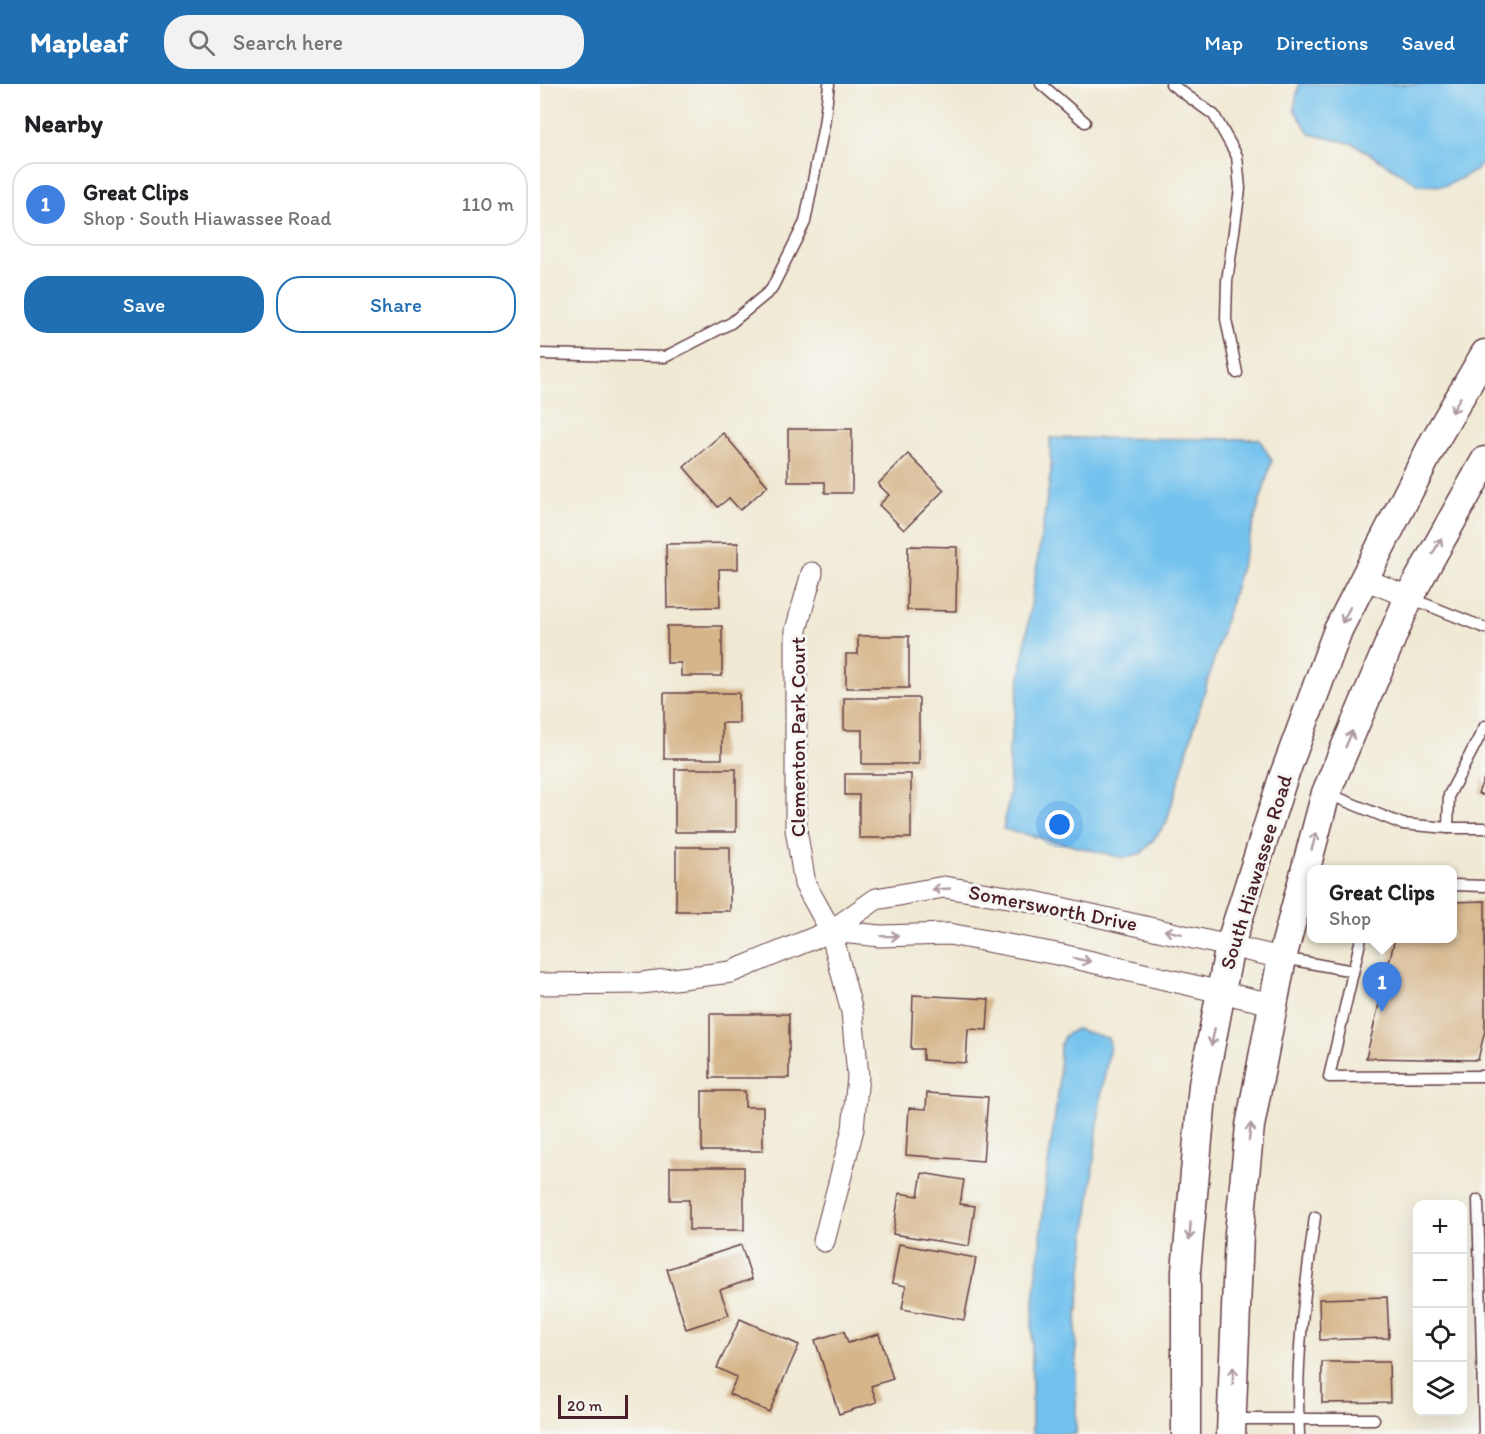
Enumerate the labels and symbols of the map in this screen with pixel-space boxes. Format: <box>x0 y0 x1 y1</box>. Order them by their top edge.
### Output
one-way arrow <box>1449 396 1461 413</box>
one-way arrow <box>1432 538 1444 555</box>
one-way arrow <box>1340 605 1351 623</box>
street label: Clementon Park Court <box>785 637 810 837</box>
one-way arrow <box>1344 731 1355 749</box>
street label: South Hiawassee Road <box>1214 771 1297 972</box>
your location <box>1045 810 1074 839</box>
one-way arrow <box>1308 832 1320 851</box>
street label: Somersworth Drive <box>967 879 1140 936</box>
one-way arrow <box>932 884 951 895</box>
one-way arrow <box>1164 926 1183 938</box>
one-way arrow <box>879 930 899 942</box>
one-way arrow <box>1072 955 1091 966</box>
pin: 1 <box>1362 962 1402 1012</box>
one-way arrow <box>1207 1027 1218 1047</box>
one-way arrow <box>1244 1122 1255 1142</box>
one-way arrow <box>1184 1220 1195 1240</box>
one-way arrow <box>1227 1366 1238 1386</box>
scale bar <box>558 1392 628 1420</box>

